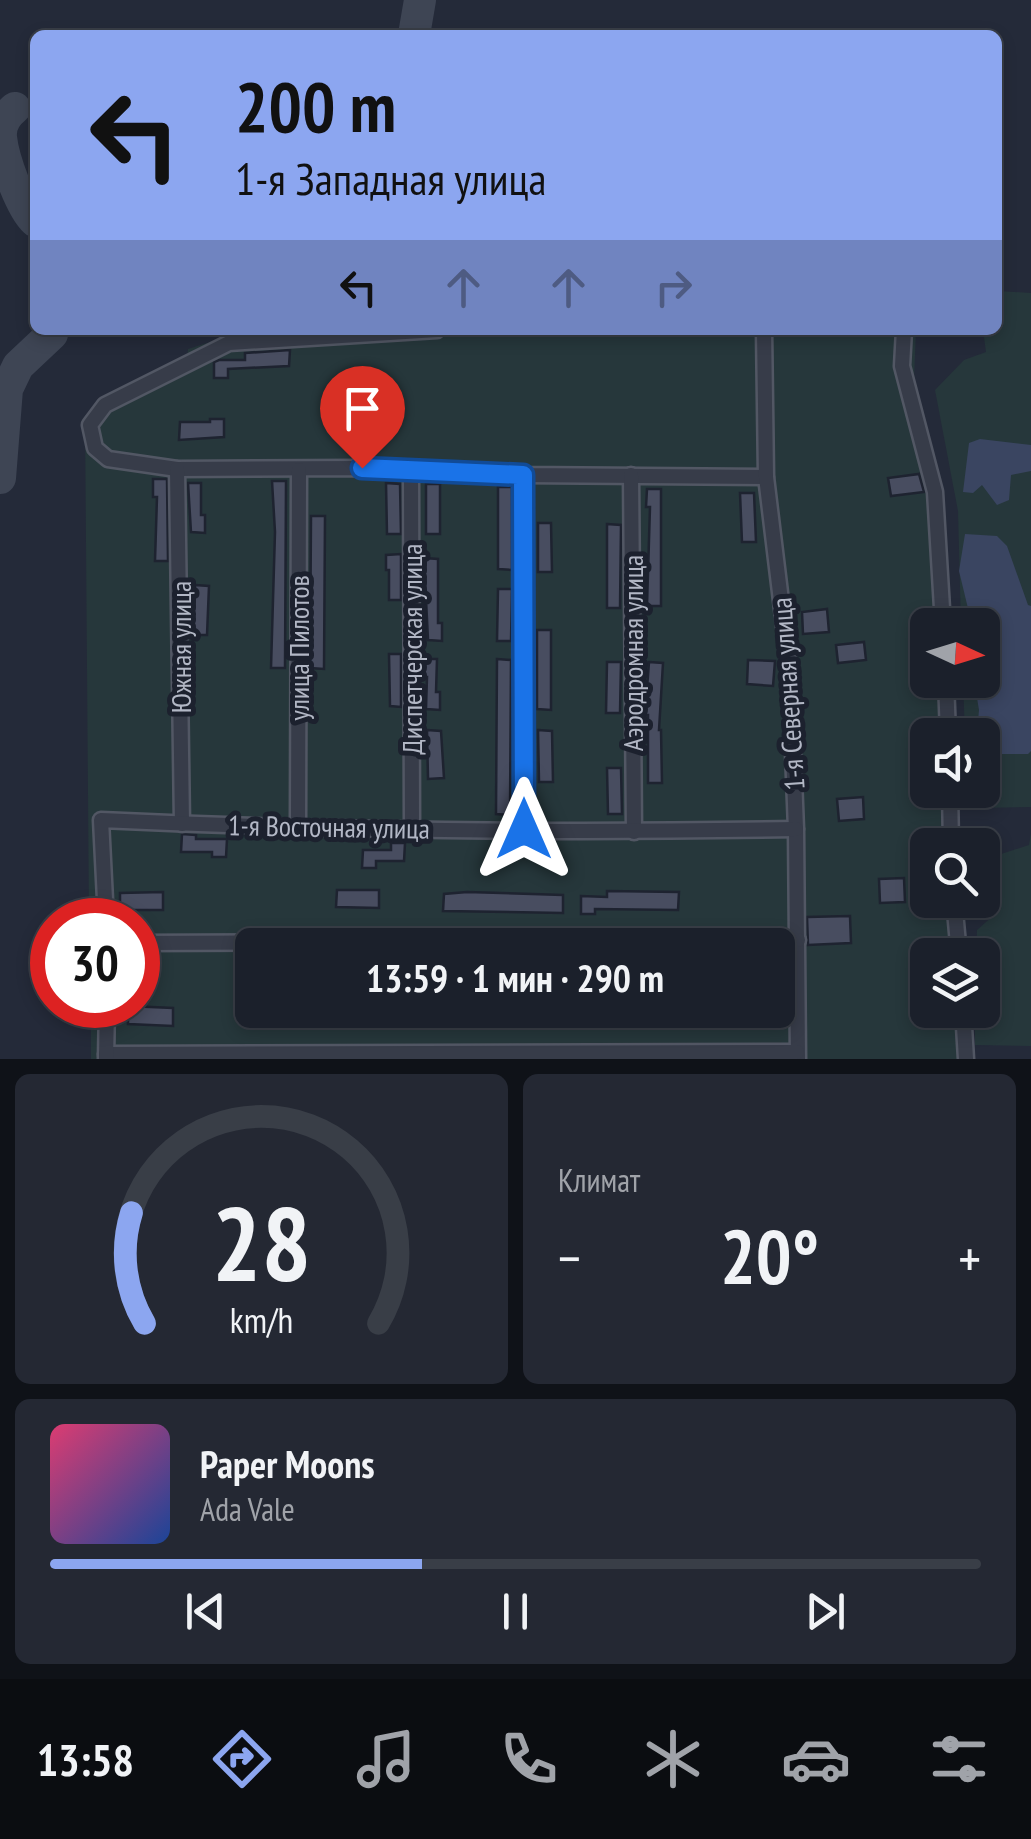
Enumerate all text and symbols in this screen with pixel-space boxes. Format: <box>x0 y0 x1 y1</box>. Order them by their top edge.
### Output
text: 200 m <box>235 61 396 151</box>
icon: left <box>70 70 200 200</box>
text: 1-я Западная улица <box>235 149 547 207</box>
icon: left <box>331 260 386 315</box>
icon: ahead <box>436 260 491 315</box>
icon: ahead <box>541 260 596 315</box>
icon: right <box>646 260 701 315</box>
pin <box>320 366 405 469</box>
icon: arrive <box>335 381 390 436</box>
street label: Диспетчерская улица <box>393 544 430 754</box>
street label: Аэродромная улица <box>614 555 651 751</box>
street label: улица Пилотов <box>280 575 317 721</box>
street label: Южная улица <box>162 581 199 713</box>
street label: 1-я Северная улица <box>762 596 813 792</box>
north arrow <box>910 608 1000 698</box>
map controls <box>910 608 1000 1028</box>
button: sound <box>910 718 1000 808</box>
position arrow <box>472 777 576 881</box>
street label: 1-я Восточная улица <box>228 806 430 847</box>
button: search <box>910 828 1000 918</box>
speed limit sign: 30 <box>30 898 160 1028</box>
button: layers <box>910 938 1000 1028</box>
text: 13:59 · 1 мин · 290 m <box>366 953 664 1002</box>
text: Климат <box>558 1159 640 1201</box>
text: 28 <box>212 1175 311 1310</box>
text: 20° <box>720 1208 819 1305</box>
text: − <box>558 1222 581 1293</box>
text: + <box>958 1222 981 1293</box>
text: km/h <box>230 1297 293 1343</box>
text: Paper Moons <box>200 1439 375 1488</box>
text: Ada Vale <box>200 1488 295 1530</box>
icon: previous <box>178 1584 233 1639</box>
icon: pause <box>488 1584 543 1639</box>
icon: next <box>798 1584 853 1639</box>
icon: directions <box>207 1724 277 1794</box>
icon: music <box>351 1724 421 1794</box>
icon: phone <box>494 1724 564 1794</box>
icon: climate <box>638 1724 708 1794</box>
icon: car <box>781 1724 851 1794</box>
icon: filters <box>924 1724 994 1794</box>
text: 13:58 <box>37 1730 134 1788</box>

